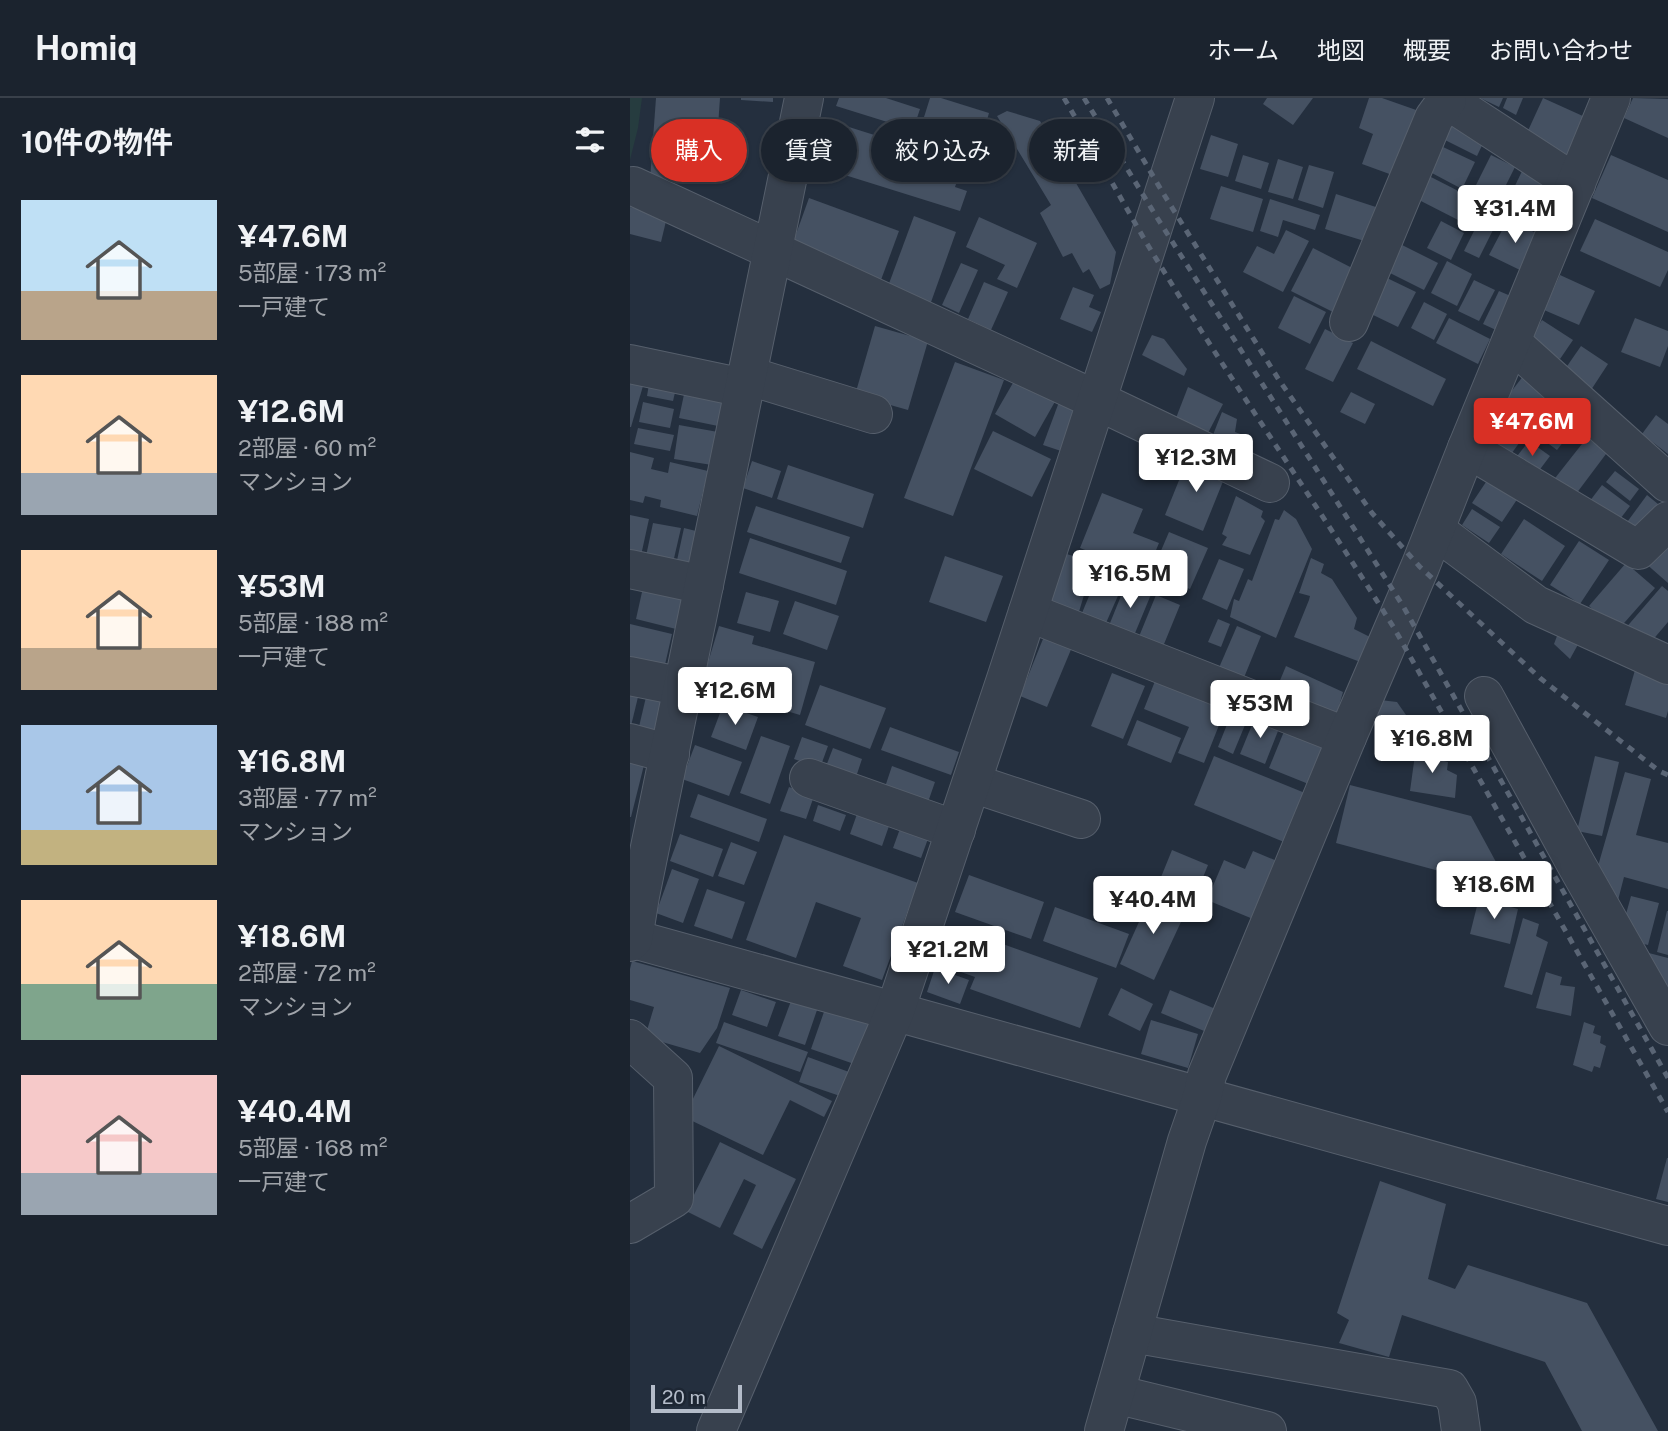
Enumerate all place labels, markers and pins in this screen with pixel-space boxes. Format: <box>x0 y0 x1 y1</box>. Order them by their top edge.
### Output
pin: ¥31.4M <box>1458 186 1572 245</box>
pin: ¥47.6M <box>1475 398 1589 458</box>
pin: ¥12.3M <box>1139 434 1253 494</box>
pin: ¥16.5M <box>1073 550 1187 610</box>
pin: ¥12.6M <box>678 668 792 727</box>
pin: ¥53M <box>1219 680 1301 740</box>
pin: ¥16.8M <box>1375 716 1489 775</box>
pin: ¥18.6M <box>1437 862 1551 921</box>
pin: ¥40.4M <box>1096 876 1210 936</box>
pin: ¥21.2M <box>891 926 1005 986</box>

